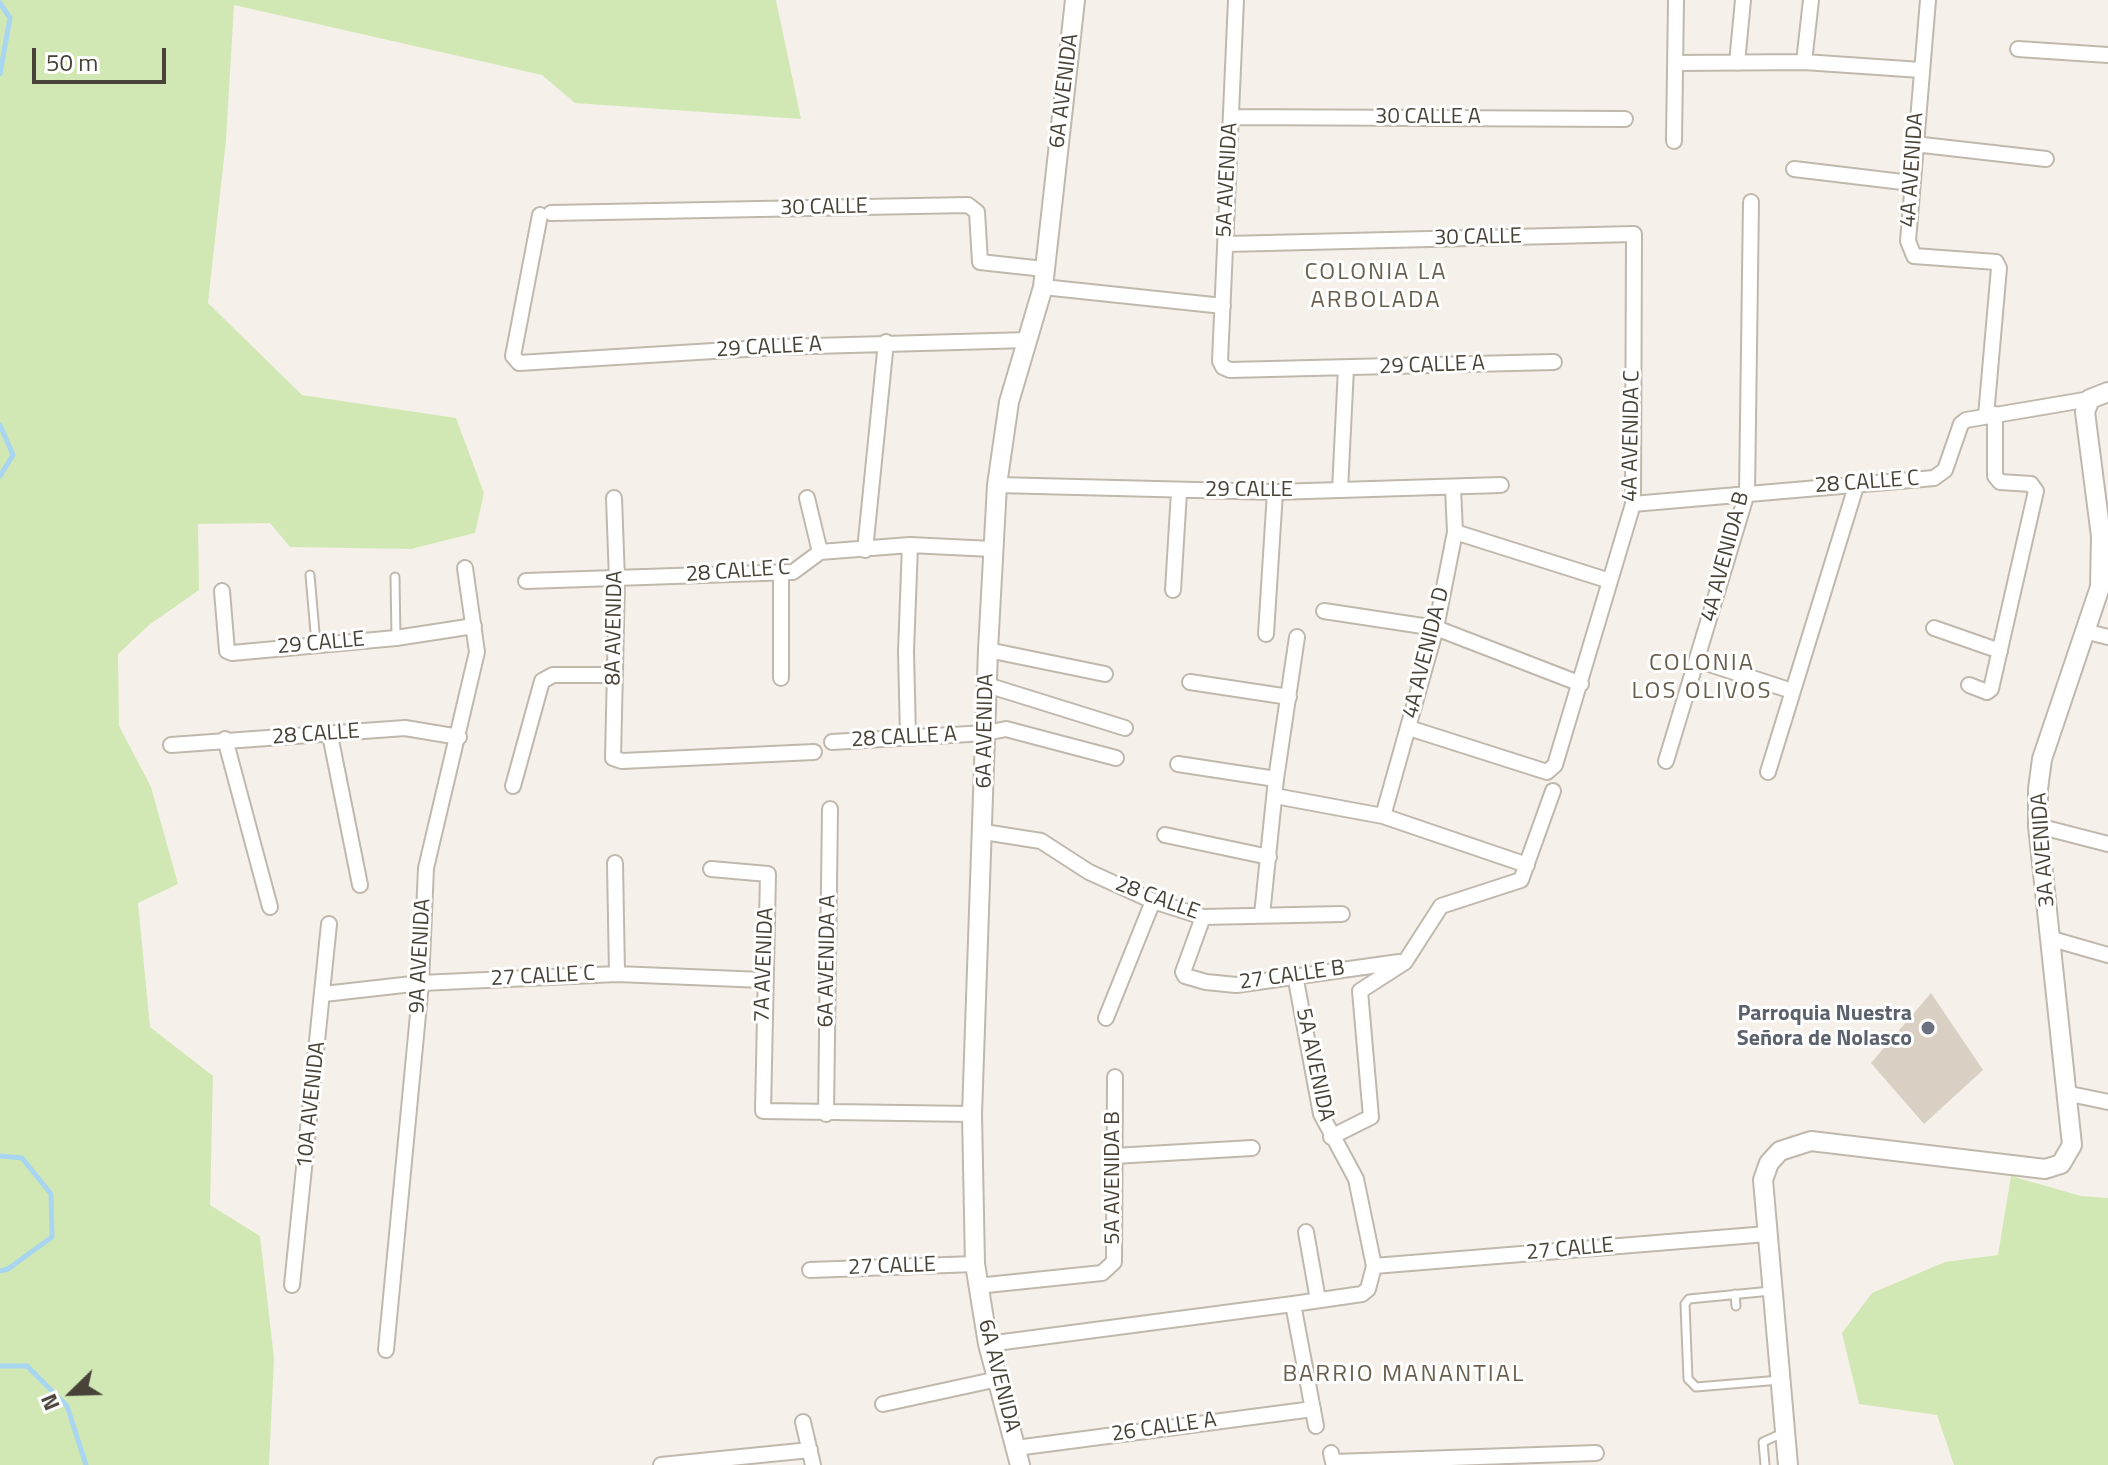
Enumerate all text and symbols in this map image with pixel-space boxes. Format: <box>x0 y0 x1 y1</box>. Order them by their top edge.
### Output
scale bar <box>36 32 170 82</box>
street label: 6A AVENIDA <box>1045 32 1085 150</box>
text: 50 m <box>46 44 98 80</box>
street label: 30 CALLE A <box>1375 105 1481 131</box>
street label: 4A AVENIDA <box>1896 112 1930 228</box>
street label: 5A AVENIDA <box>1212 122 1244 238</box>
street label: 30 CALLE <box>780 194 868 222</box>
street label: 30 CALLE <box>1434 224 1522 252</box>
district label: COLONIA LA ARBOLADA <box>1305 259 1447 315</box>
street label: 29 CALLE A <box>716 332 822 364</box>
street label: 29 CALLE A <box>1379 351 1485 381</box>
street label: 4A AVENIDA C <box>1618 370 1646 502</box>
street label: 28 CALLE C <box>1814 466 1920 500</box>
street label: 29 CALLE <box>1205 478 1293 504</box>
street label: 4A AVENIDA B <box>1696 489 1756 625</box>
street label: 28 CALLE C <box>685 555 791 589</box>
street label: 8A AVENIDA <box>601 570 629 686</box>
street label: 4A AVENIDA D <box>1398 585 1456 721</box>
street label: 29 CALLE <box>276 627 366 661</box>
district label: COLONIA LOS OLIVOS <box>1632 650 1772 706</box>
street label: 6A AVENIDA <box>972 673 1000 789</box>
street label: 28 CALLE <box>271 719 361 751</box>
street label: 28 CALLE A <box>851 722 957 754</box>
street label: 3A AVENIDA <box>2027 792 2061 908</box>
street label: 28 CALLE <box>1111 872 1203 926</box>
street label: 6A AVENIDA A <box>814 894 842 1028</box>
street label: 9A AVENIDA <box>405 898 437 1014</box>
street label: 7A AVENIDA <box>750 907 780 1023</box>
street label: 27 CALLE B <box>1238 956 1346 996</box>
street label: 27 CALLE C <box>490 961 596 993</box>
place label: Parroquia Nuestra Señora de Nolasco <box>1737 1002 1912 1054</box>
street label: 5A AVENIDA <box>1289 1006 1339 1124</box>
marker: Parroquia Nuestra Señora de Nolasco <box>1919 1019 1937 1037</box>
street label: 10A AVENIDA <box>292 1040 332 1170</box>
street label: 5A AVENIDA B <box>1101 1111 1127 1245</box>
street label: 27 CALLE <box>1525 1233 1615 1267</box>
street label: 27 CALLE <box>848 1252 936 1282</box>
street label: 6A AVENIDA <box>971 1317 1025 1435</box>
north arrow <box>32 1353 112 1433</box>
district label: BARRIO MANANTIAL <box>1283 1361 1525 1389</box>
text: N <box>31 1389 69 1416</box>
street label: 26 CALLE A <box>1110 1408 1218 1448</box>

